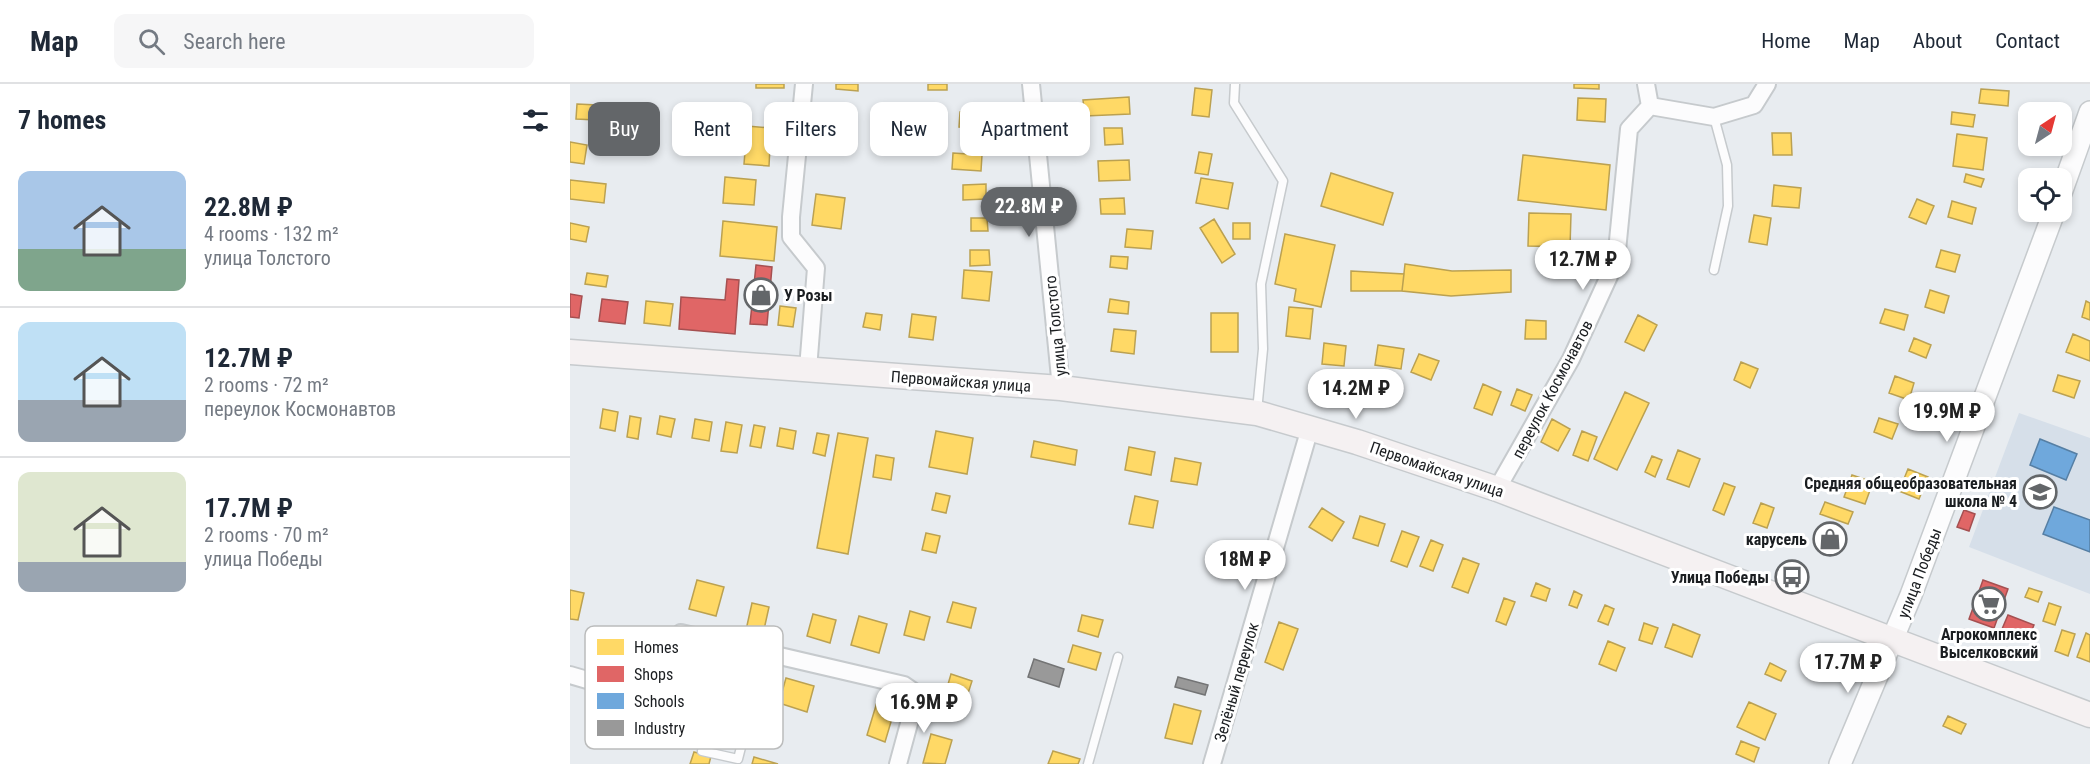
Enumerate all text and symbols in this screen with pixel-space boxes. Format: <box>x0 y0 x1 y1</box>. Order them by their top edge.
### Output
search box <box>114 14 534 68</box>
text: Map <box>30 25 78 58</box>
icon: search <box>135 25 168 58</box>
text: Search here <box>183 29 286 54</box>
text: Home <box>1761 29 1811 53</box>
text: Map <box>1844 29 1880 53</box>
text: About <box>1913 29 1962 53</box>
text: Contact <box>1995 29 2060 53</box>
chip: Buy <box>588 102 660 156</box>
chip: Rent <box>672 102 752 156</box>
chip: Filters <box>764 102 858 156</box>
chip: New <box>870 102 948 156</box>
chip: Apartment <box>960 102 1090 156</box>
north arrow <box>2018 102 2072 156</box>
map controls <box>2018 102 2072 222</box>
icon: filters <box>519 104 552 137</box>
text: 7 homes <box>18 105 106 135</box>
button: locate <box>2018 168 2072 222</box>
pin: 22.8M ₽ <box>974 187 1084 238</box>
text: 22.8M ₽ <box>204 192 293 222</box>
text: 22.8M ₽ <box>995 194 1063 218</box>
icon: home <box>66 195 138 267</box>
text: 4 rooms · 132 m² <box>204 222 339 246</box>
pin: 12.7M ₽ <box>1528 240 1638 291</box>
text: улица Толстого <box>204 246 331 270</box>
text: 12.7M ₽ <box>1549 247 1617 271</box>
street label: улица Толстого <box>1041 275 1070 377</box>
shop icon: У Розы <box>743 277 779 313</box>
place label: У Розы <box>784 286 832 305</box>
street label: переулок Космонавтов <box>1508 317 1597 462</box>
text: 12.7M ₽ <box>204 343 293 373</box>
icon: home <box>66 346 138 418</box>
street label: Первомайская улица <box>890 367 1032 396</box>
pin: 14.2M ₽ <box>1301 369 1411 420</box>
text: 2 rooms · 72 m² <box>204 373 329 397</box>
text: 14.2M ₽ <box>1322 376 1390 400</box>
pin: 19.9M ₽ <box>1892 392 2002 443</box>
text: переулок Космонавтов <box>204 397 396 421</box>
text: 19.9M ₽ <box>1913 399 1981 423</box>
street label: Первомайская улица <box>1367 438 1506 501</box>
place label: Средняя общеобразовательная школа № 4 <box>1804 474 2017 511</box>
school or university icon: Средняя общеобразовательная школа № 4 <box>2022 474 2058 510</box>
text: 17.7M ₽ <box>204 493 293 523</box>
icon: home <box>66 496 138 568</box>
shop icon: карусель <box>1812 521 1848 557</box>
text: 2 rooms · 70 m² <box>204 523 329 547</box>
street label: улица Победы <box>1894 525 1945 621</box>
place label: карусель <box>1746 530 1807 549</box>
pin: 18M ₽ <box>1203 540 1287 591</box>
text: улица Победы <box>204 547 323 571</box>
text: 18M ₽ <box>1219 547 1271 571</box>
bus stop icon: Улица Победы <box>1774 559 1810 595</box>
place label: Улица Победы <box>1671 568 1769 587</box>
supermarket icon: Агрокомплекс Выселковский <box>1971 586 2007 622</box>
street label: Зелёный переулок <box>1210 620 1263 744</box>
place label: Агрокомплекс Выселковский <box>1940 625 2038 662</box>
legend <box>585 626 783 749</box>
text: Homes <box>634 638 679 657</box>
pin: 17.7M ₽ <box>1793 643 1903 694</box>
text: 17.7M ₽ <box>1814 650 1882 674</box>
text: Shops <box>634 665 673 684</box>
pin: 16.9M ₽ <box>869 683 979 734</box>
text: 16.9M ₽ <box>890 690 958 714</box>
text: Schools <box>634 692 684 711</box>
text: Industry <box>634 719 685 738</box>

